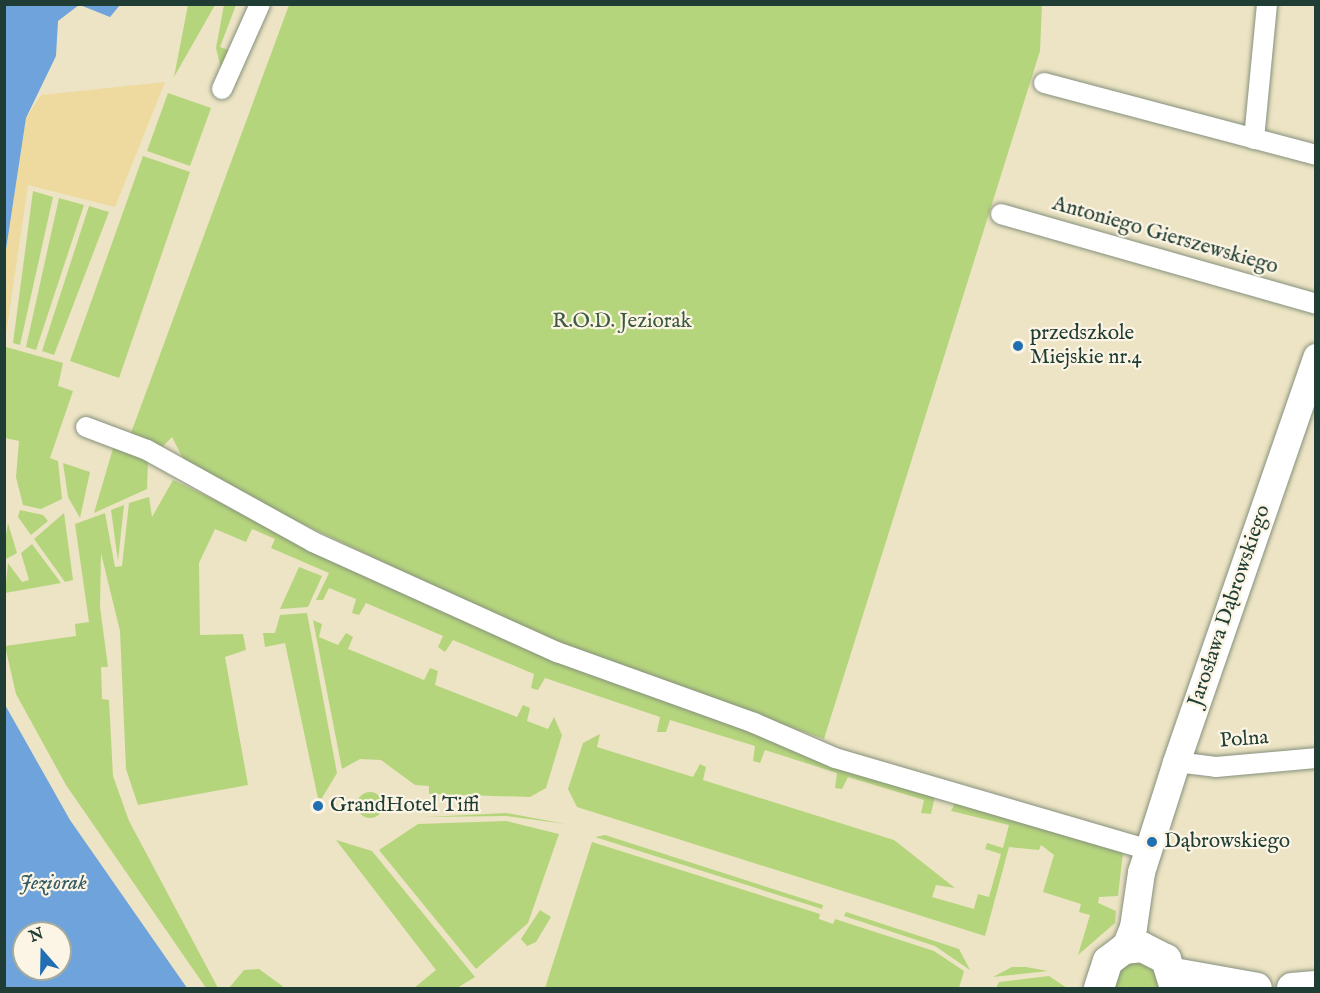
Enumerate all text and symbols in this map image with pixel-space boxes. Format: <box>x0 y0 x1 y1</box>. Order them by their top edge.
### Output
street label: Antoniego Gierszewskiego <box>1049 192 1281 280</box>
park label: R.O.D. Jeziorak <box>552 309 692 335</box>
place label: przedszkole Miejskie nr.4 <box>1030 321 1142 371</box>
marker: przedszkole Miejskie nr.4 <box>1011 339 1025 353</box>
street label: Jarosława Dąbrowskiego <box>1184 502 1276 710</box>
street label: Polna <box>1219 726 1269 754</box>
place label: GrandHotel Tiffi <box>330 793 479 819</box>
marker: GrandHotel Tiffi <box>311 799 325 813</box>
place label: Dąbrowskiego <box>1164 829 1290 855</box>
marker: Dąbrowskiego <box>1145 835 1159 849</box>
water label: Jeziorak <box>19 871 87 897</box>
north arrow <box>12 921 72 981</box>
text: N <box>27 924 46 948</box>

